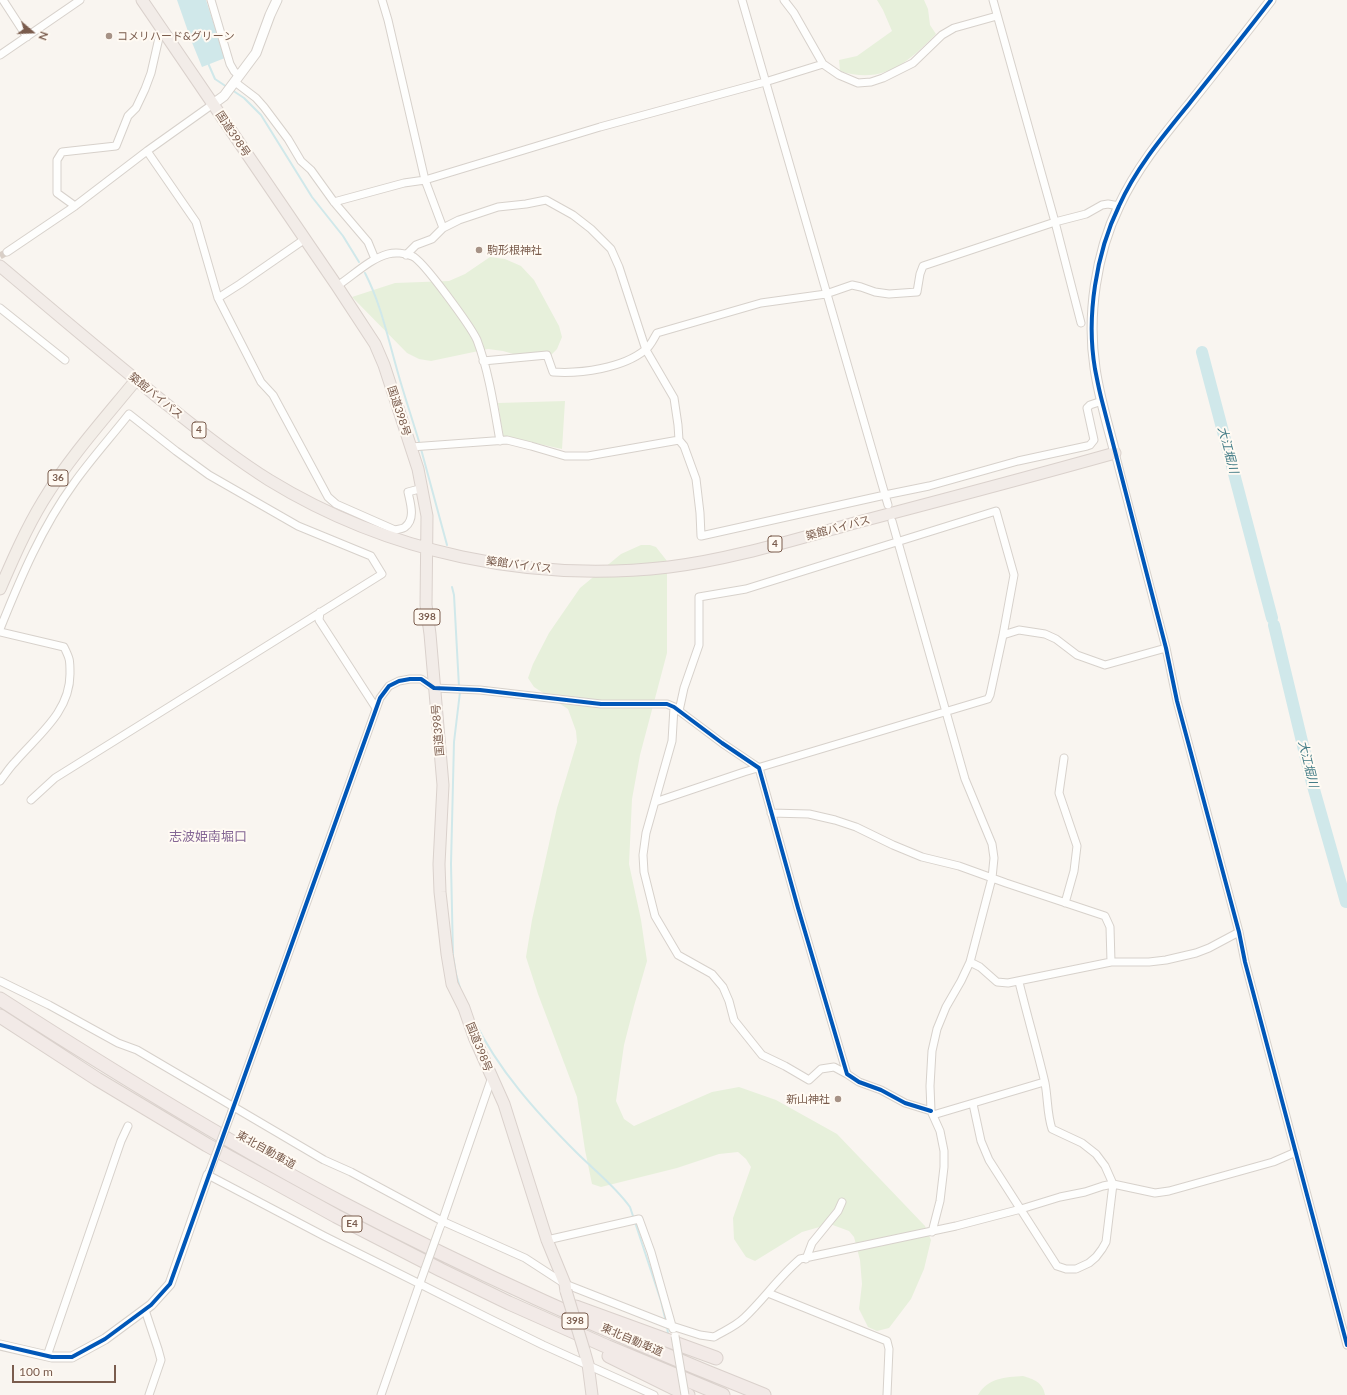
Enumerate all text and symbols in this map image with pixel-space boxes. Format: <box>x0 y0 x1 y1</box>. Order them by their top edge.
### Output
north arrow <box>12 12 52 52</box>
place label: コメリハード&グリーン <box>117 29 235 43</box>
text: N <box>36 30 51 42</box>
marker: コメリハード&グリーン <box>104 31 114 41</box>
street label: 国道398号 <box>213 109 253 159</box>
place label: 駒形根神社 <box>487 243 542 257</box>
marker: 駒形根神社 <box>474 245 484 255</box>
street label: 築館バイパス <box>126 370 186 422</box>
street label: 国道398号 <box>385 384 413 438</box>
road number: 4 <box>192 422 206 438</box>
water label: 大江堀川 <box>1215 425 1241 475</box>
road number: 36 <box>48 470 68 486</box>
street label: 築館バイパス <box>804 513 872 543</box>
road number: 4 <box>768 536 782 552</box>
street label: 築館バイパス <box>485 554 553 576</box>
road number: 398 <box>414 609 440 625</box>
street label: 国道398号 <box>429 703 447 757</box>
water label: 大江堀川 <box>1295 739 1321 789</box>
district label: 志波姫南堀口 <box>169 829 247 845</box>
street label: 国道398号 <box>463 1020 495 1074</box>
place label: 新山神社 <box>786 1092 830 1106</box>
marker: 新山神社 <box>833 1094 843 1104</box>
street label: 東北自動車道 <box>234 1128 298 1172</box>
road number: E4 <box>342 1216 362 1232</box>
road number: 398 <box>562 1313 588 1329</box>
street label: 東北自動車道 <box>599 1321 665 1359</box>
scale bar <box>14 1357 118 1383</box>
text: 100 m <box>19 1364 53 1379</box>

